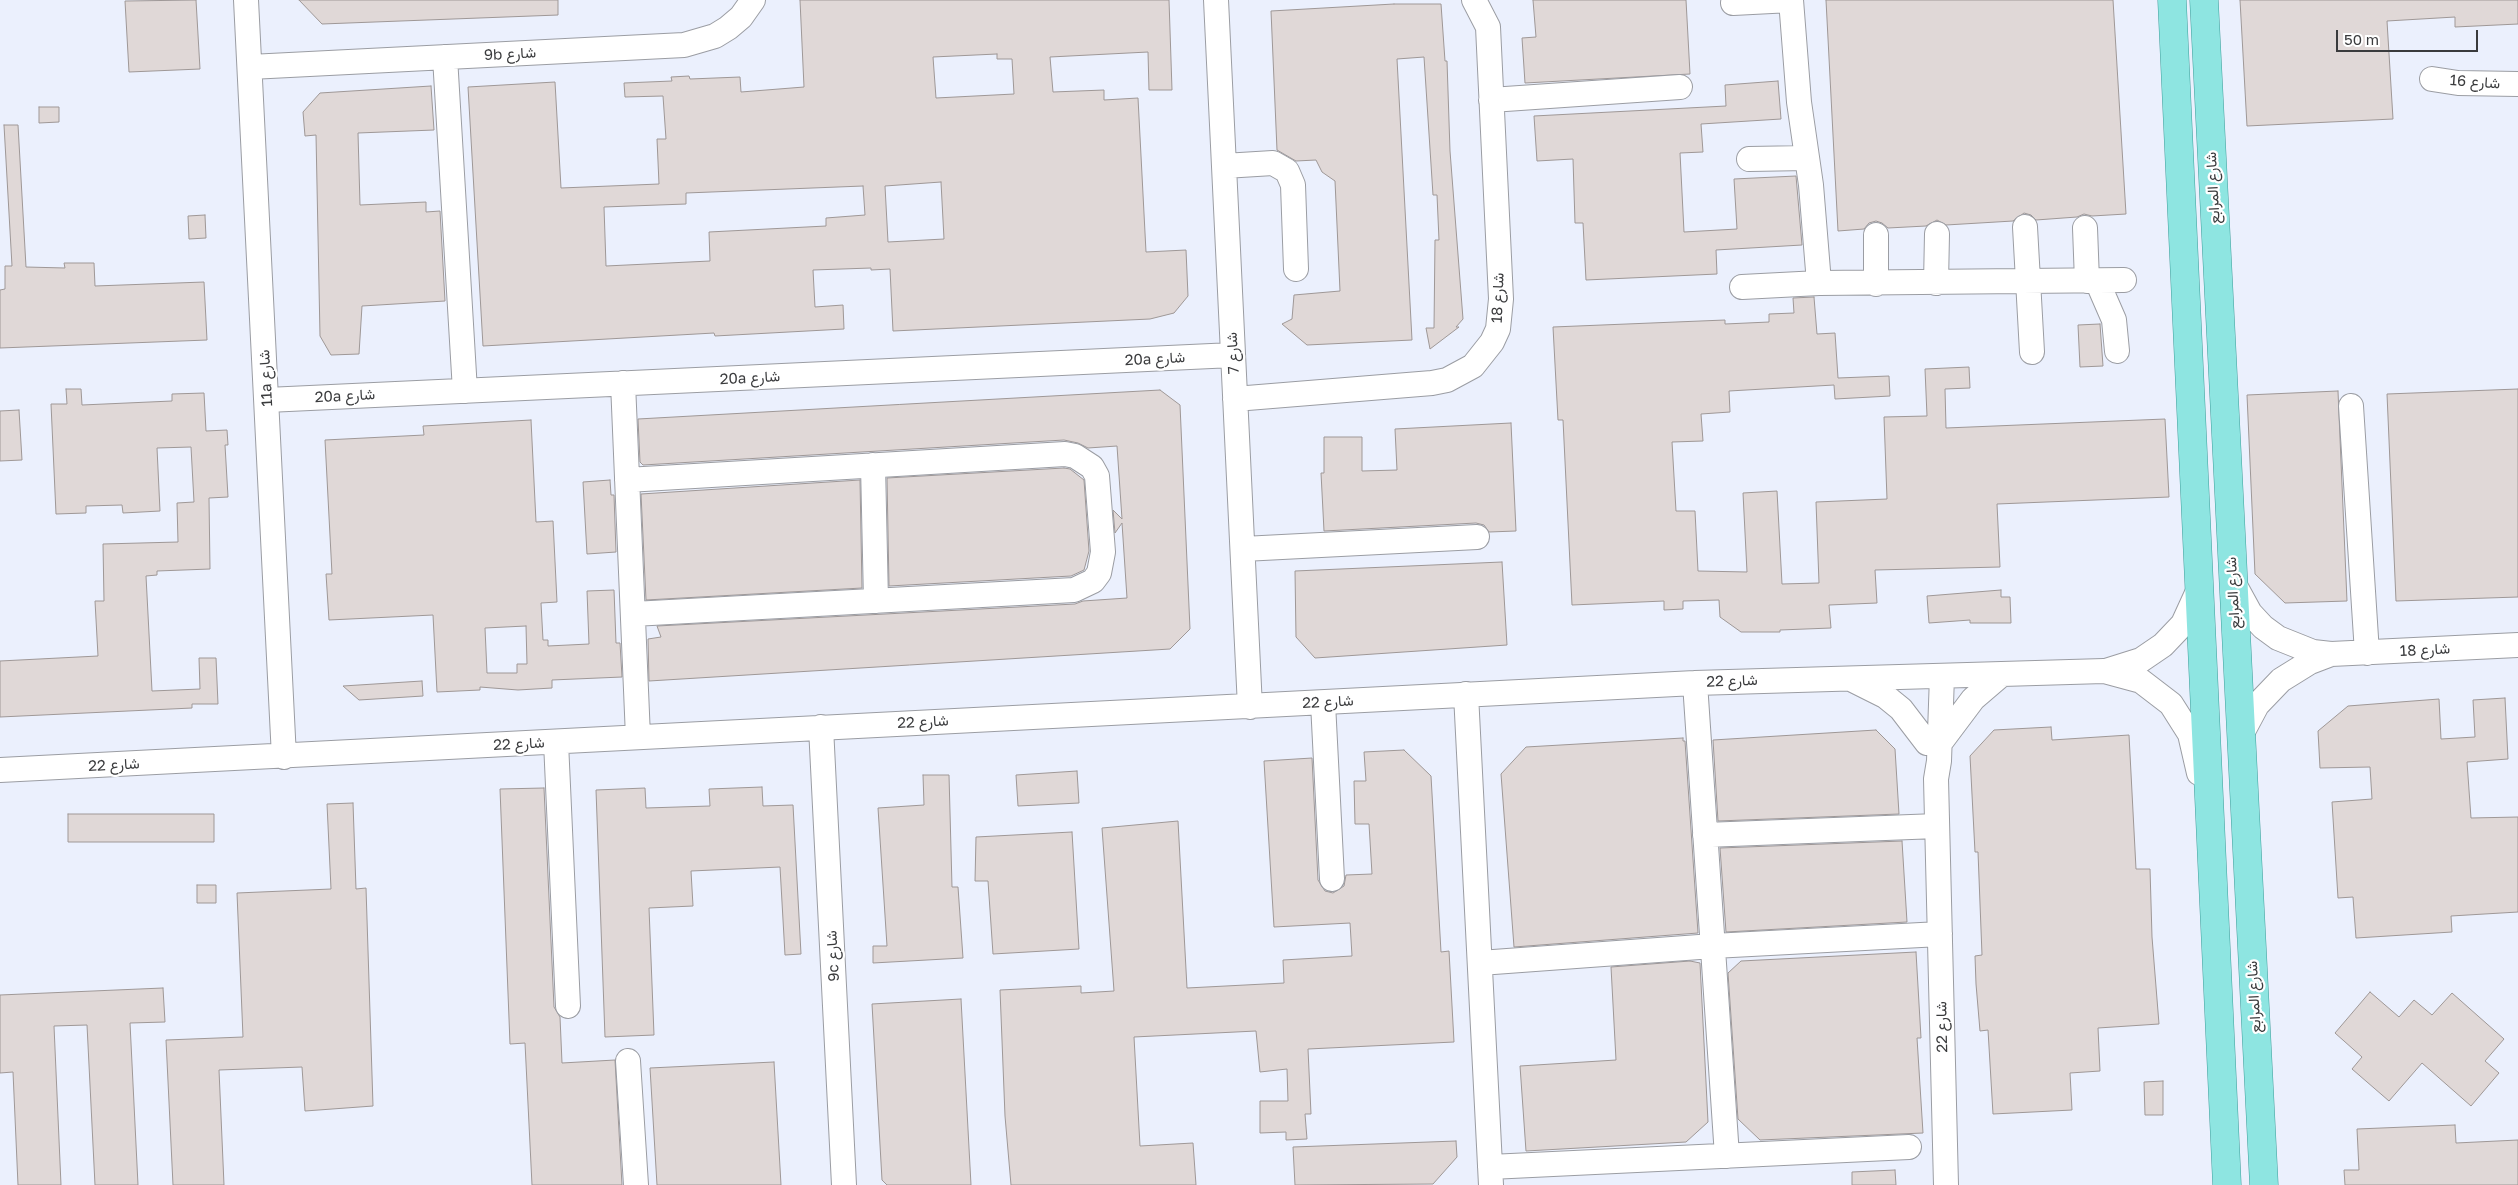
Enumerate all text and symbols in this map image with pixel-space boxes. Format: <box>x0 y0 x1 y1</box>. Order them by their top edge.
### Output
scale bar <box>2338 20 2480 52</box>
text: 50 m <box>2344 30 2379 48</box>
street label: 9b شارع <box>483 44 537 64</box>
street label: شارع 16 <box>2449 71 2501 93</box>
street label: شارع المرابع <box>2202 152 2224 224</box>
street label: شارع 18 <box>1488 273 1508 323</box>
street label: شارع 7 <box>1223 332 1243 374</box>
street label: 20a شارع <box>1124 348 1186 370</box>
street label: 11a شارع <box>256 349 276 407</box>
street label: 20a شارع <box>719 367 781 389</box>
street label: 20a شارع <box>314 385 376 407</box>
street label: شارع المرابع <box>2222 557 2244 629</box>
street label: شارع 18 <box>2399 640 2451 660</box>
street label: شارع 22 <box>1706 671 1758 691</box>
street label: شارع 22 <box>1302 692 1354 712</box>
street label: شارع 22 <box>897 712 949 732</box>
street label: شارع 22 <box>493 734 545 754</box>
street label: شارع 22 <box>88 755 140 775</box>
street label: 9c شارع <box>823 930 843 982</box>
street label: شارع المرابع <box>2243 961 2265 1033</box>
street label: شارع 22 <box>1933 1001 1951 1053</box>

